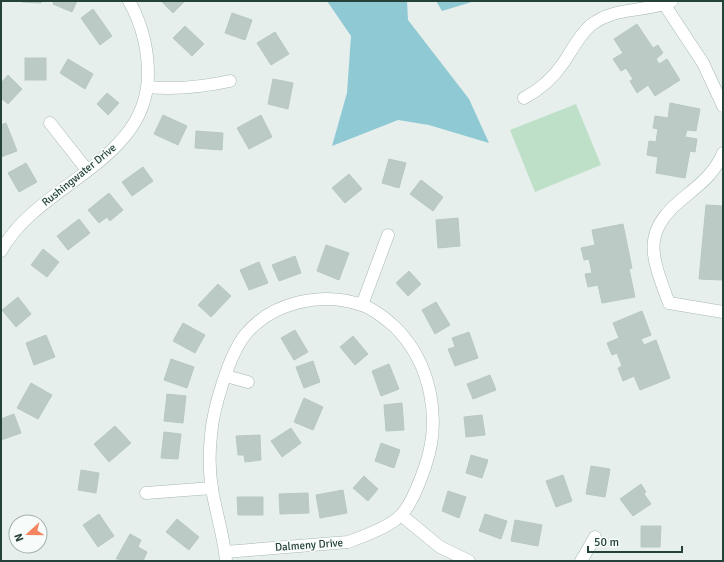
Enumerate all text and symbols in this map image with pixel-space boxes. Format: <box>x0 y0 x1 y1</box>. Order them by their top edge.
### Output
street label: Rushingwater Drive <box>39 141 119 209</box>
north arrow <box>8 514 48 554</box>
scale bar <box>588 528 682 554</box>
text: N <box>12 532 27 543</box>
text: 50 m <box>594 535 619 550</box>
street label: Dalmeny Drive <box>275 536 343 554</box>

